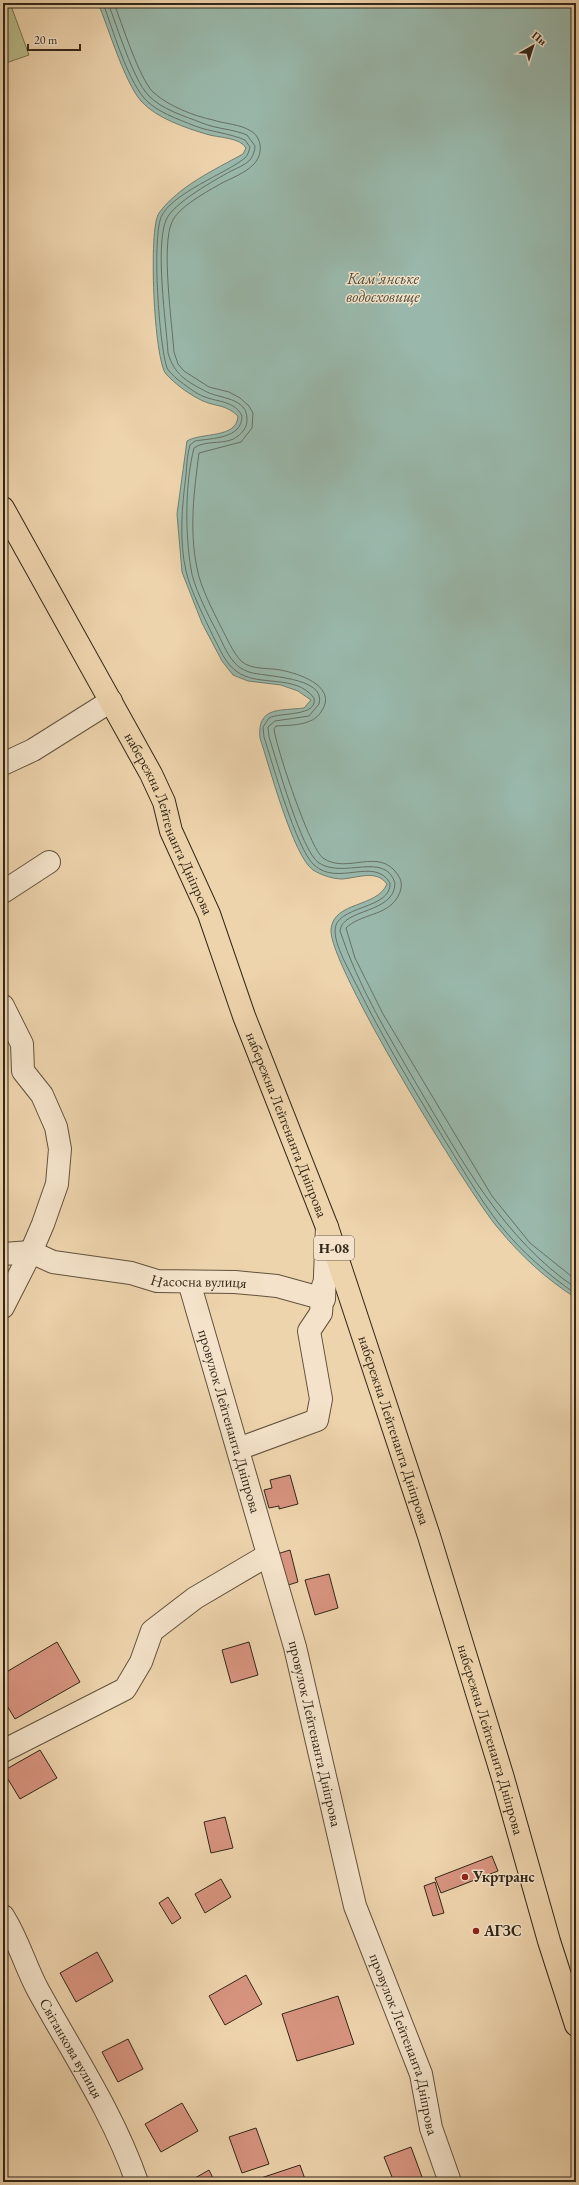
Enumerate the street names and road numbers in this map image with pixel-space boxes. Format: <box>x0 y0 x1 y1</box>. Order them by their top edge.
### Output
street label: набережна Лейтенанта Дніпрова <box>121 729 218 917</box>
street label: набережна Лейтенанта Дніпрова <box>242 1029 332 1220</box>
road number: Н-08 <box>314 1236 354 1260</box>
street label: Насосна вулиця <box>148 1270 248 1292</box>
street label: провулок Лейтенанта Дніпрова <box>194 1327 266 1515</box>
street label: набережна Лейтенанта Дніпрова <box>355 1333 435 1527</box>
street label: провулок Лейтенанта Дніпрова <box>285 1638 346 1828</box>
street label: набережна Лейтенанта Дніпрова <box>454 1642 529 1837</box>
street label: провулок Лейтенанта Дніпрова <box>366 1951 443 2137</box>
street label: Світанкова вулиця <box>35 1995 108 2102</box>

